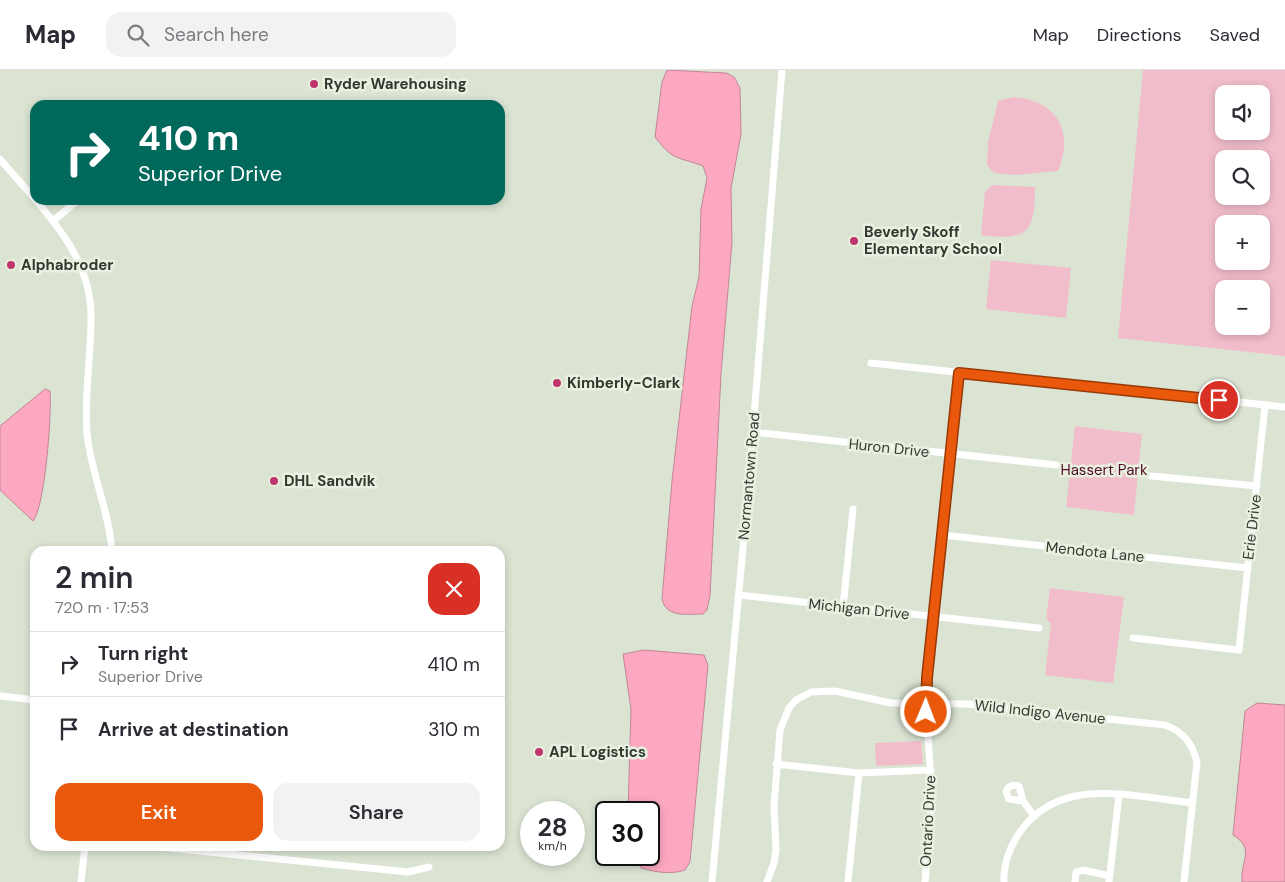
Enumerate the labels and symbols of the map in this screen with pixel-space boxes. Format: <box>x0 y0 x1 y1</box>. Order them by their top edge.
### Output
place label: Ryder Warehousing <box>324 74 467 94</box>
marker: Ryder Warehousing <box>308 78 320 90</box>
place label: Beverly Skoff Elementary School <box>864 222 1002 259</box>
marker: Beverly Skoff Elementary School <box>848 235 860 247</box>
place label: Alphabroder <box>21 255 114 275</box>
marker: Alphabroder <box>5 259 17 271</box>
place label: Kimberly-Clark <box>567 373 681 393</box>
marker: Kimberly-Clark <box>551 377 563 389</box>
pin <box>1198 379 1240 421</box>
street label: Normantown Road <box>733 411 765 541</box>
street label: Huron Drive <box>848 434 930 462</box>
park label: Hassert Park <box>1060 460 1148 480</box>
place label: DHL Sandvik <box>284 471 376 491</box>
marker: DHL Sandvik <box>268 475 280 487</box>
street label: Erie Drive <box>1238 493 1266 561</box>
street label: Mendota Lane <box>1045 537 1145 567</box>
street label: Michigan Drive <box>807 594 911 624</box>
position arrow <box>899 685 951 737</box>
street label: Wild Indigo Avenue <box>973 695 1107 729</box>
place label: APL Logistics <box>549 742 646 762</box>
marker: APL Logistics <box>533 746 545 758</box>
street label: Ontario Drive <box>916 775 940 867</box>
speed limit sign: 30 <box>595 801 660 866</box>

